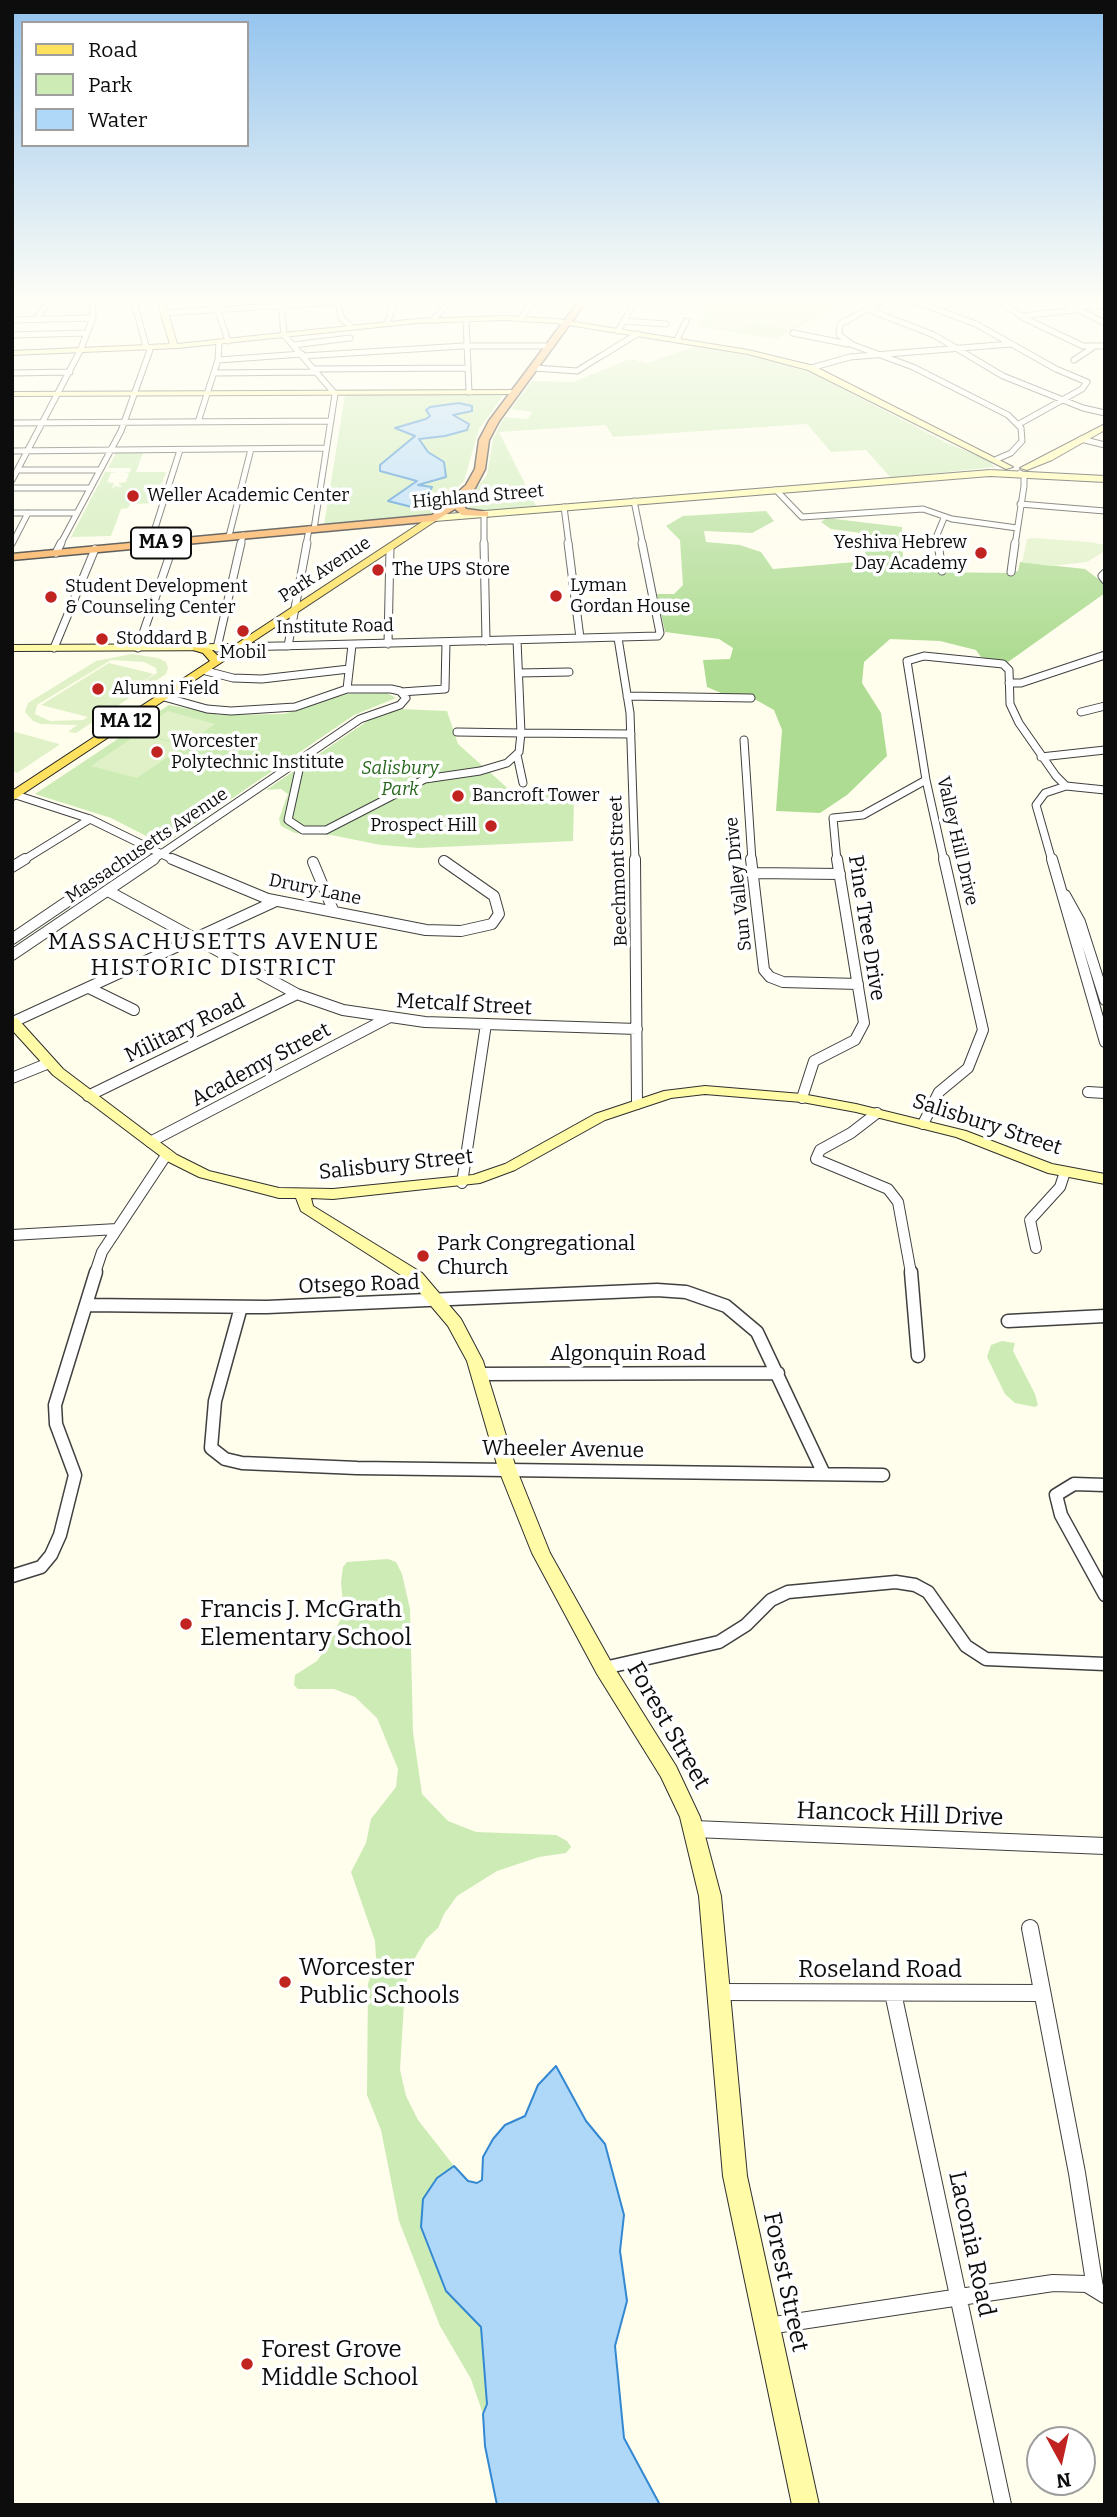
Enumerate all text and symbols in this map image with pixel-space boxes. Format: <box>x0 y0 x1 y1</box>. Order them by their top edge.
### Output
legend <box>21 21 248 147</box>
text: Road <box>88 37 137 63</box>
text: Park <box>88 72 132 98</box>
text: Water <box>88 107 147 133</box>
street label: Highland Street <box>411 480 545 514</box>
place label: Weller Academic Center <box>147 485 349 507</box>
marker: Weller Academic Center <box>125 488 141 504</box>
road number: MA 9 <box>131 528 191 558</box>
street label: Park Avenue <box>275 532 375 608</box>
place label: Yeshiva Hebrew Day Academy <box>834 532 967 574</box>
marker: Yeshiva Hebrew Day Academy <box>973 545 989 561</box>
place label: The UPS Store <box>392 559 510 581</box>
marker: The UPS Store <box>370 562 386 578</box>
place label: Lyman Gordan House <box>570 575 690 618</box>
place label: Student Development & Counseling Center <box>65 576 248 618</box>
marker: Lyman Gordan House <box>548 588 564 604</box>
marker: Student Development & Counseling Center <box>43 589 59 605</box>
street label: Institute Road <box>276 615 394 639</box>
marker: Mobil <box>235 623 251 639</box>
place label: Stoddard B <box>116 628 208 650</box>
marker: Stoddard B <box>94 631 110 647</box>
place label: Mobil <box>219 642 267 664</box>
place label: Alumni Field <box>112 678 219 700</box>
marker: Alumni Field <box>90 681 106 697</box>
road number: MA 12 <box>93 706 159 737</box>
place label: Worcester Polytechnic Institute <box>171 731 344 774</box>
marker: Worcester Polytechnic Institute <box>149 744 165 760</box>
park label: Salisbury Park <box>361 758 439 800</box>
street label: Valley Hill Drive <box>932 774 982 908</box>
street label: Massachusetts Avenue <box>62 784 232 908</box>
place label: Bancroft Tower <box>472 785 599 807</box>
marker: Bancroft Tower <box>450 788 466 804</box>
street label: Beechmont Street <box>606 795 632 947</box>
place label: Prospect Hill <box>370 815 477 837</box>
street label: Sun Valley Drive <box>721 816 757 952</box>
marker: Prospect Hill <box>483 818 499 834</box>
street label: Pine Tree Drive <box>842 853 890 1003</box>
street label: Drury Lane <box>267 870 363 910</box>
district label: MASSACHUSETTS AVENUE HISTORIC DISTRICT <box>50 929 378 983</box>
street label: Military Road <box>121 989 249 1069</box>
street label: Metcalf Street <box>395 989 533 1021</box>
street label: Academy Street <box>187 1018 335 1112</box>
street label: Salisbury Street <box>909 1089 1065 1161</box>
street label: Salisbury Street <box>317 1144 475 1186</box>
place label: Park Congregational Church <box>437 1231 635 1281</box>
marker: Park Congregational Church <box>415 1248 431 1264</box>
street label: Otsego Road <box>298 1270 420 1300</box>
street label: Algonquin Road <box>550 1341 706 1367</box>
street label: Wheeler Avenue <box>482 1436 644 1464</box>
place label: Francis J. McGrath Elementary School <box>200 1596 412 1652</box>
marker: Francis J. McGrath Elementary School <box>178 1616 194 1632</box>
street label: Forest Street <box>620 1657 716 1795</box>
street label: Hancock Hill Drive <box>796 1797 1004 1833</box>
place label: Worcester Public Schools <box>299 1954 460 2010</box>
street label: Roseland Road <box>798 1956 962 1984</box>
marker: Worcester Public Schools <box>277 1974 293 1990</box>
street label: Laconia Road <box>942 2169 1000 2319</box>
street label: Forest Street <box>756 2210 814 2354</box>
place label: Forest Grove Middle School <box>261 2336 418 2392</box>
marker: Forest Grove Middle School <box>239 2356 255 2372</box>
north arrow <box>1026 2426 1096 2496</box>
text: N <box>1055 2468 1073 2493</box>

